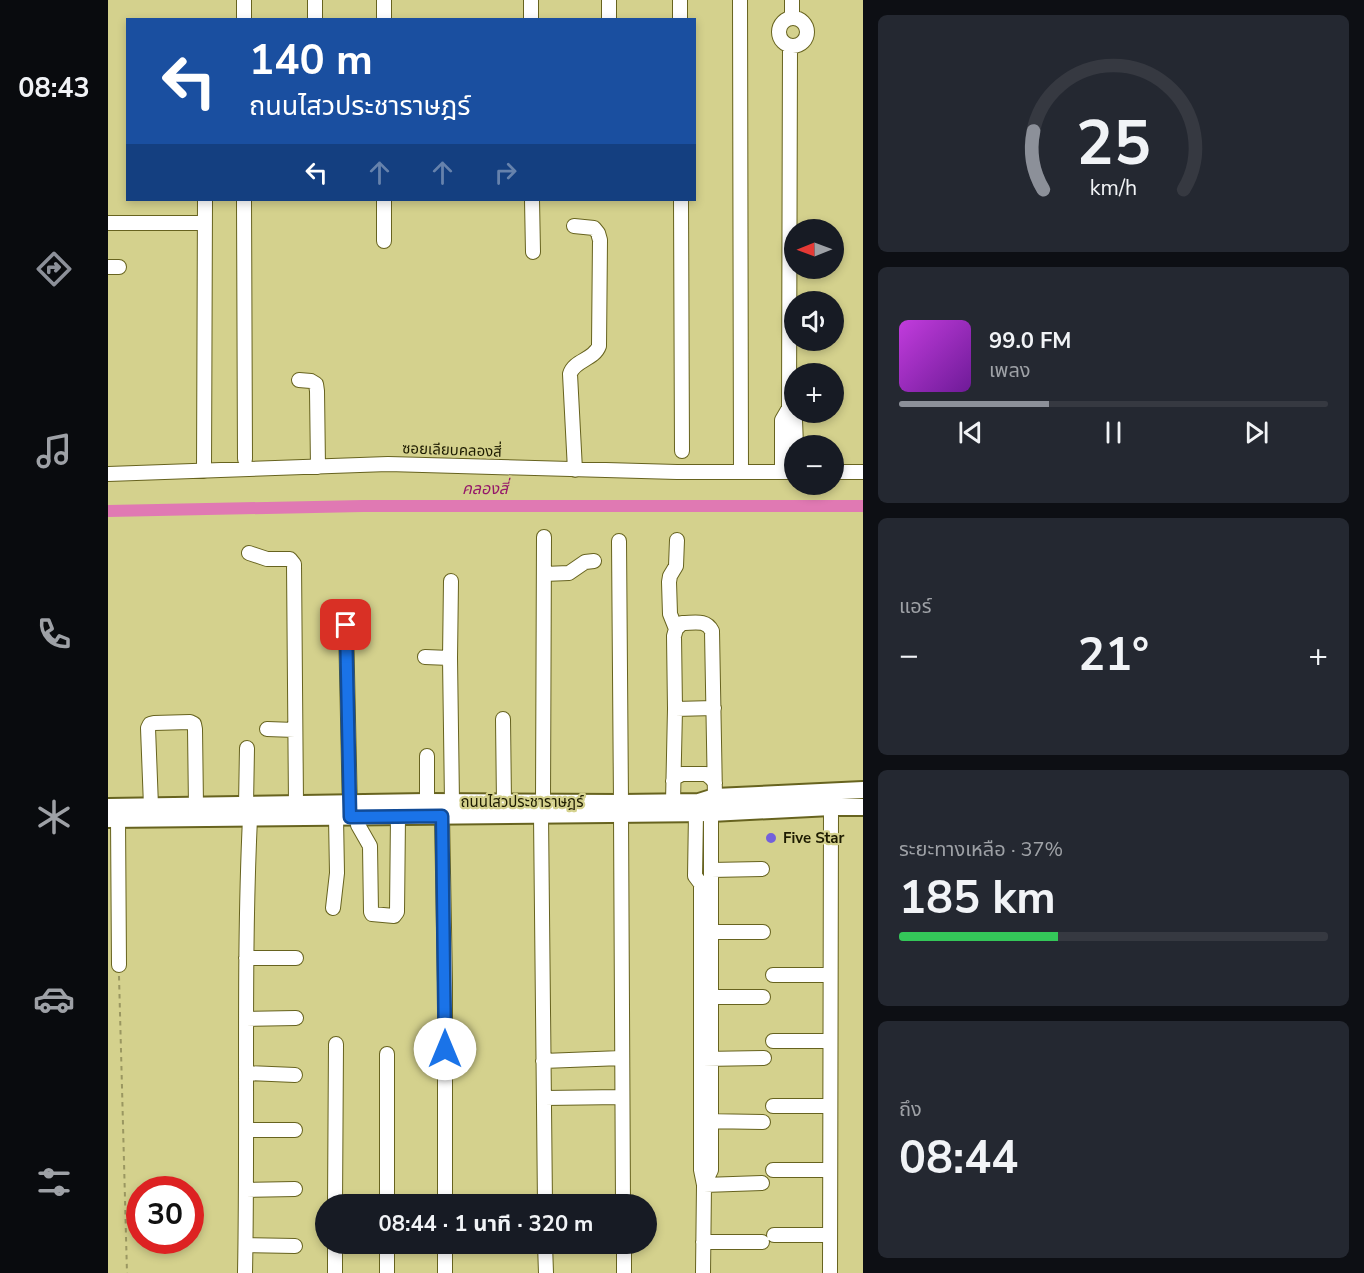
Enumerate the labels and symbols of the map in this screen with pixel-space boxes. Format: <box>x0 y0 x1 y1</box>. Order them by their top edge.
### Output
north arrow <box>784 219 844 279</box>
street label: ซอยเลียบคลองสี่ <box>402 437 503 462</box>
water label: คลองสี่ <box>462 477 511 500</box>
pin <box>320 599 371 650</box>
street label: ถนนไสวประชาราษฎร์ <box>461 792 584 812</box>
place label: Five Star <box>783 828 845 848</box>
marker: Five Star <box>764 831 778 845</box>
position arrow <box>413 1017 477 1081</box>
speed limit sign: 30 <box>126 1176 204 1254</box>

